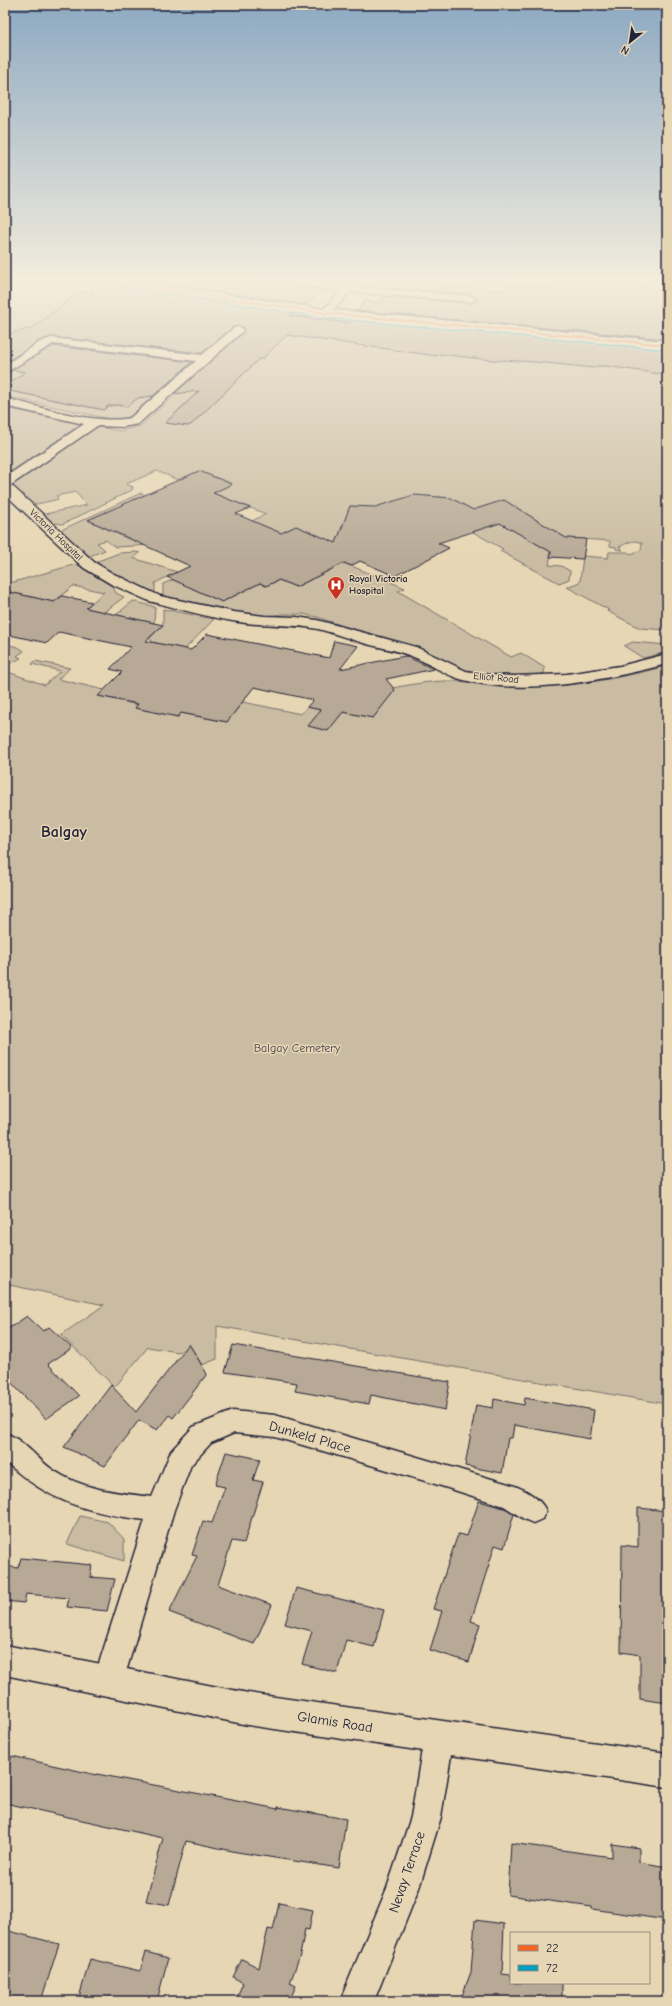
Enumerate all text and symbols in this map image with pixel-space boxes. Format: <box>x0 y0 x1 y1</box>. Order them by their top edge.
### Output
north arrow <box>610 22 650 62</box>
text: N <box>619 43 632 58</box>
street label: Victoria Hospital <box>27 507 85 563</box>
place label: Royal Victoria Hospital <box>349 573 408 597</box>
hospital icon: Royal Victoria Hospital <box>326 575 346 600</box>
street label: Elliot Road <box>473 670 519 686</box>
district label: Balgay <box>41 823 88 841</box>
park label: Balgay Cemetery <box>254 1041 341 1055</box>
street label: Dunkeld Place <box>267 1417 353 1457</box>
street label: Glamis Road <box>296 1708 374 1736</box>
street label: Nevay Terrace <box>385 1829 429 1915</box>
legend <box>510 1932 650 1984</box>
text: 22 <box>546 1941 559 1955</box>
text: 72 <box>546 1961 558 1975</box>

